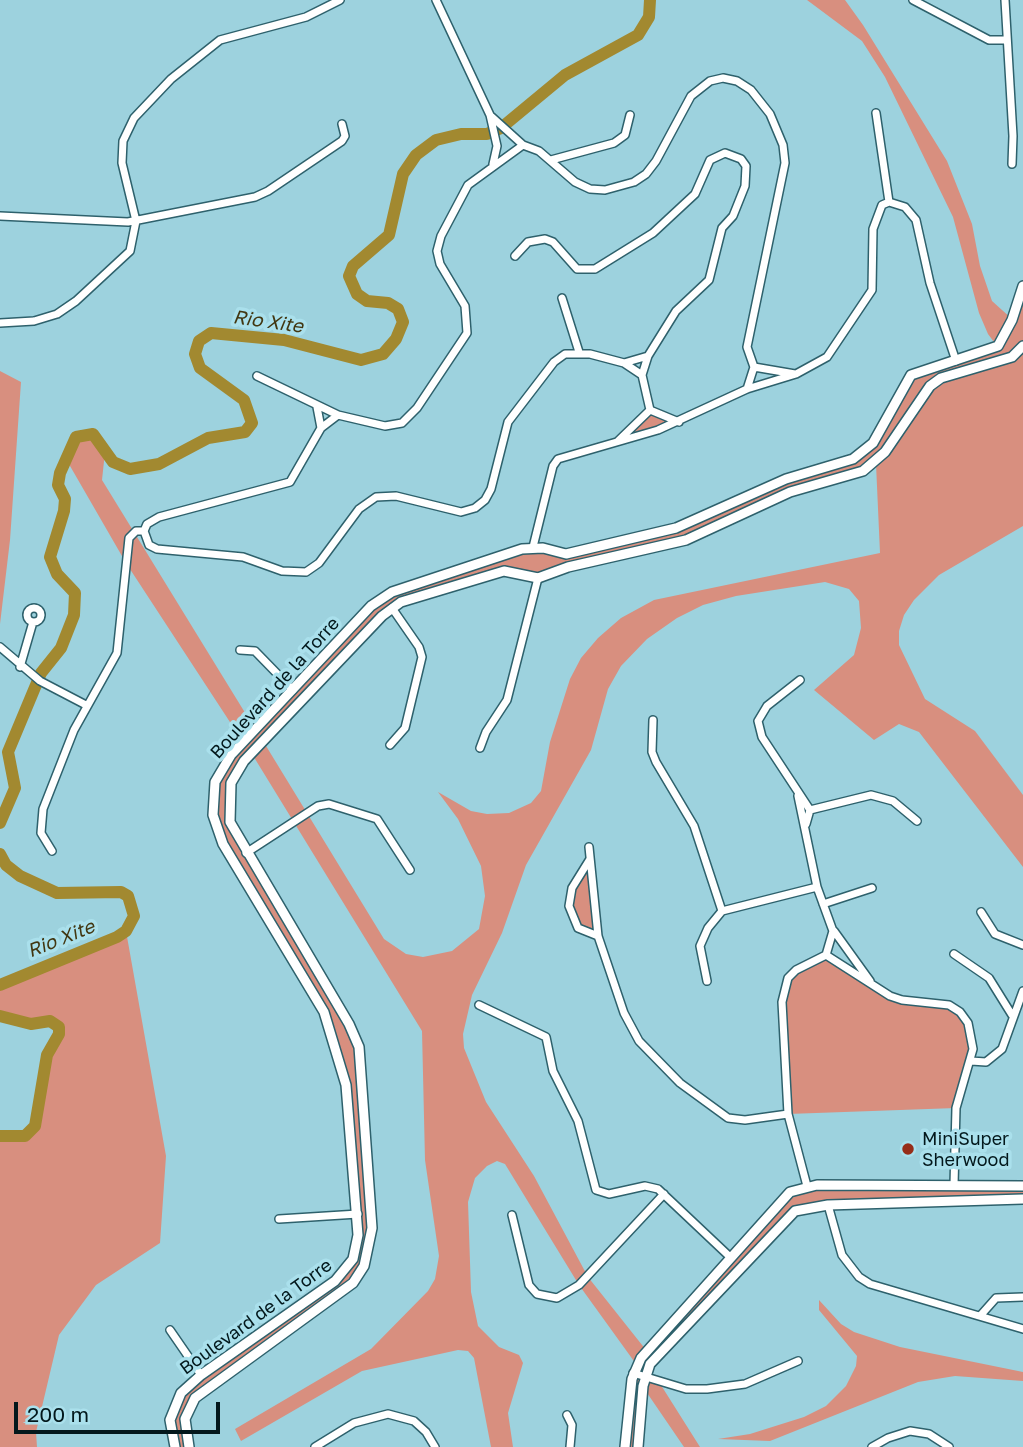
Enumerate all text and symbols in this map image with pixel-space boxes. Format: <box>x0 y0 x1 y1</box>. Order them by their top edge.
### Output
water label: Rio Xite <box>232 306 304 338</box>
street label: Boulevard de la Torre <box>206 613 344 763</box>
water label: Rio Xite <box>24 915 98 963</box>
place label: MiniSuper Sherwood <box>922 1128 1009 1170</box>
marker: MiniSuper Sherwood <box>900 1141 916 1157</box>
street label: Boulevard de la Torre <box>176 1255 336 1379</box>
scale bar <box>18 1388 224 1432</box>
text: 200 m <box>27 1401 89 1427</box>

